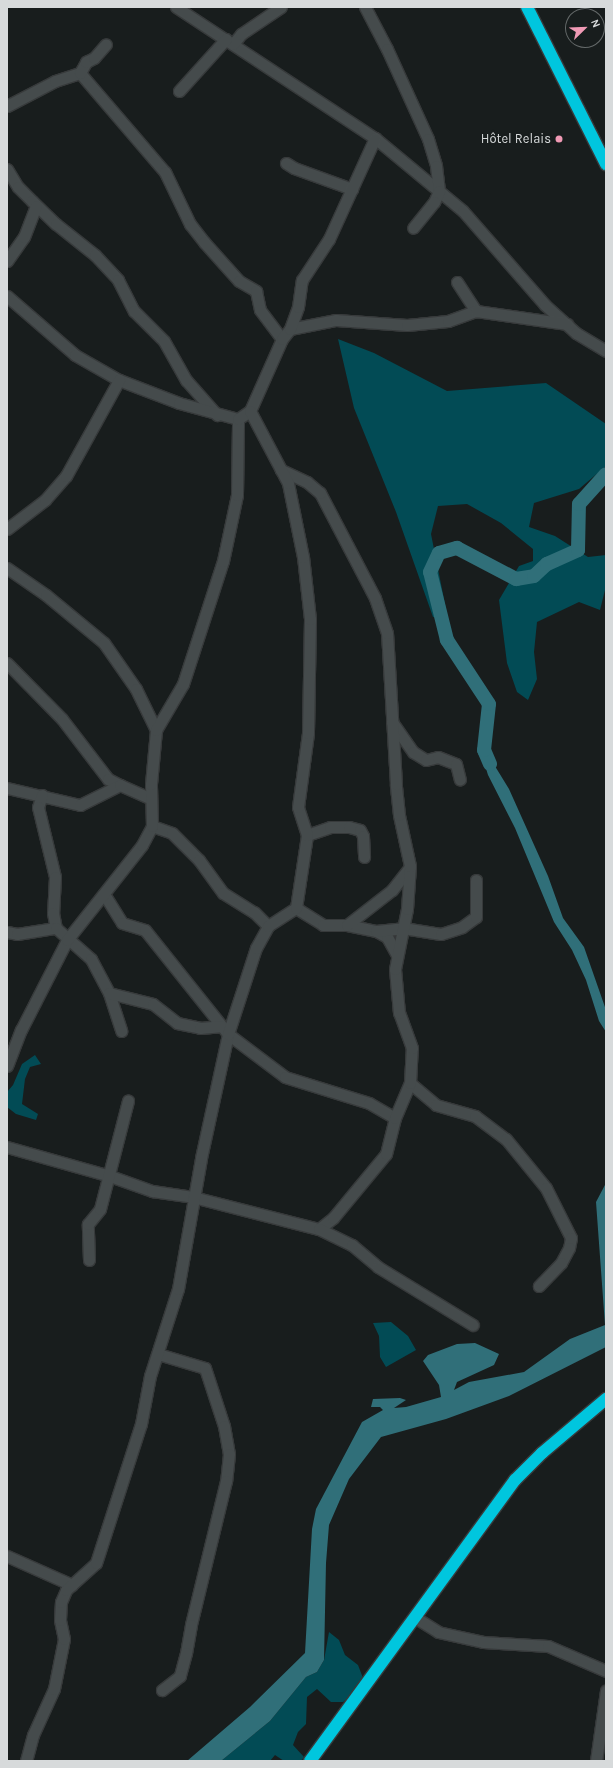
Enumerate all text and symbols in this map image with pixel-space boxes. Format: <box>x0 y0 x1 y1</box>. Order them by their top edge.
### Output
north arrow <box>565 8 605 48</box>
text: N <box>588 17 603 30</box>
place label: Hôtel Relais <box>481 131 551 147</box>
marker: Hôtel Relais <box>554 134 564 144</box>

